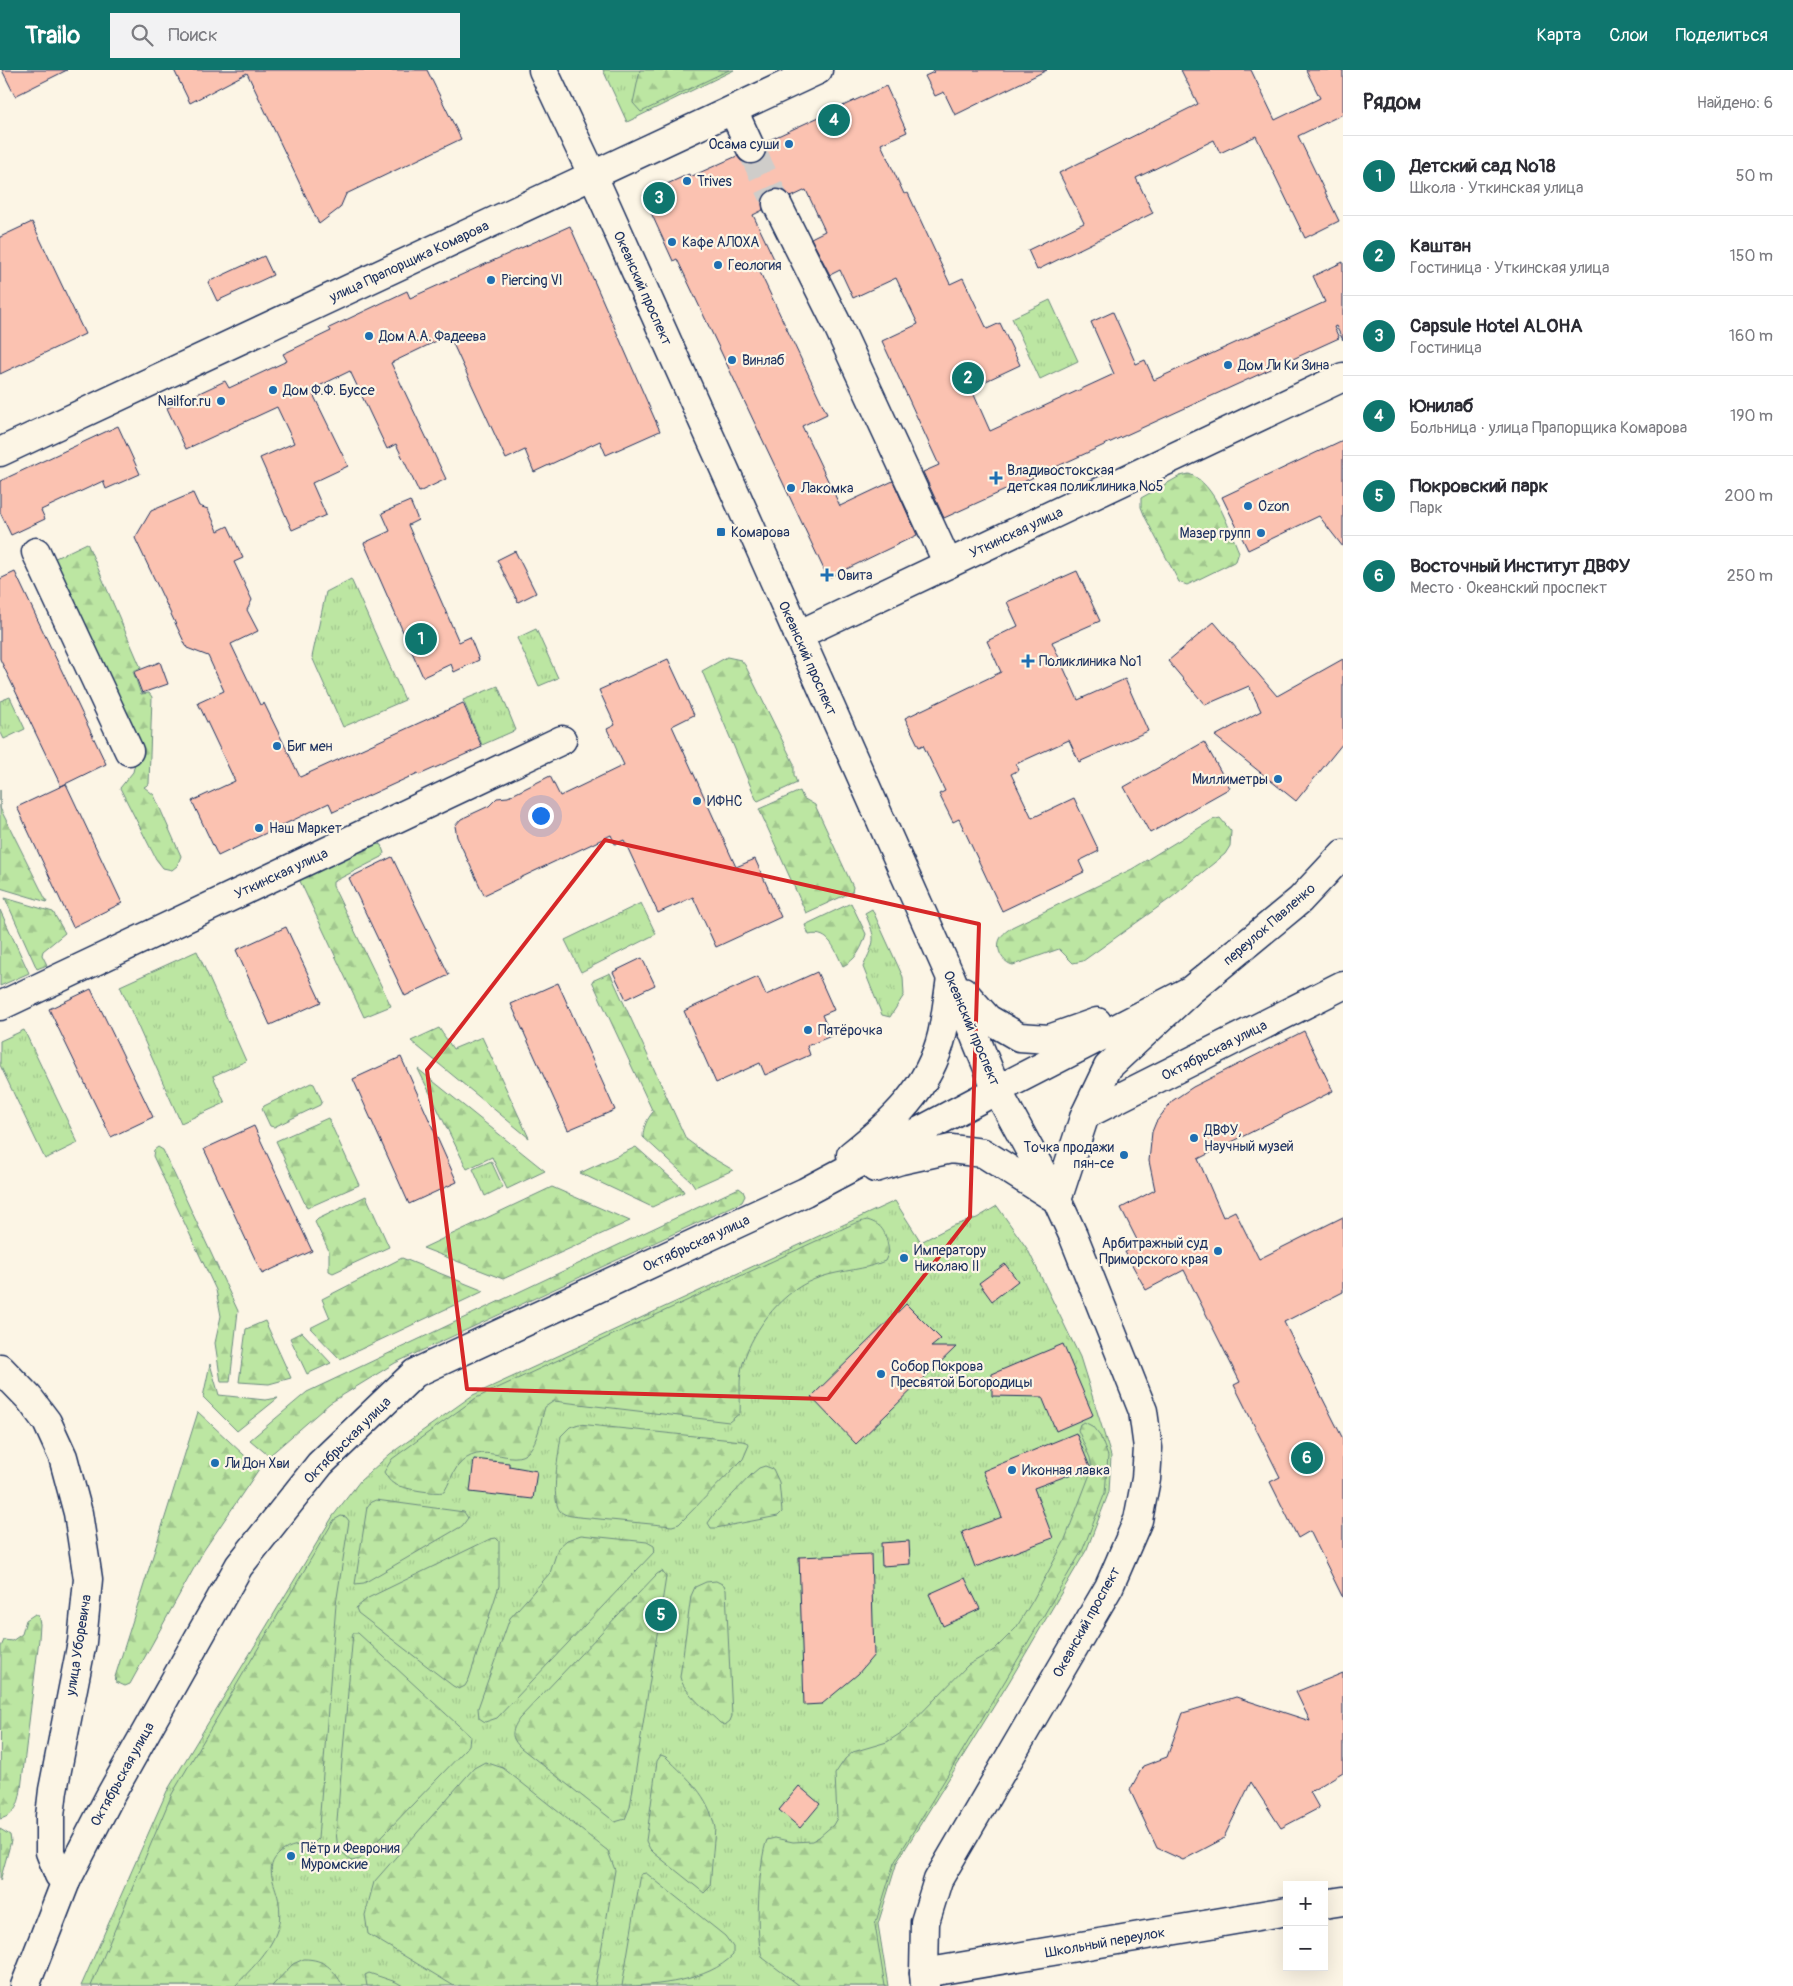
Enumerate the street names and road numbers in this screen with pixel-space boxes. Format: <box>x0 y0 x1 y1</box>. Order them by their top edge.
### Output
street label: улица Прапорщика Комарова <box>326 217 492 306</box>
street label: Океанский проспект <box>610 228 675 348</box>
street label: Уткинская улица <box>967 503 1066 562</box>
street label: Океанский проспект <box>775 598 840 718</box>
street label: Уткинская улица <box>232 844 331 903</box>
street label: переулок Павленко <box>1220 879 1319 969</box>
street label: Океанский проспект <box>940 968 1003 1088</box>
street label: Октябрьская улица <box>1159 1017 1270 1084</box>
street label: Октябрьская улица <box>640 1211 752 1276</box>
street label: Октябрьская улица <box>300 1393 394 1487</box>
street label: Океанский проспект <box>1049 1564 1124 1680</box>
street label: улица Уборевича <box>62 1593 95 1698</box>
street label: Октябрьская улица <box>87 1719 158 1829</box>
street label: Школьный переулок <box>1044 1924 1166 1961</box>

